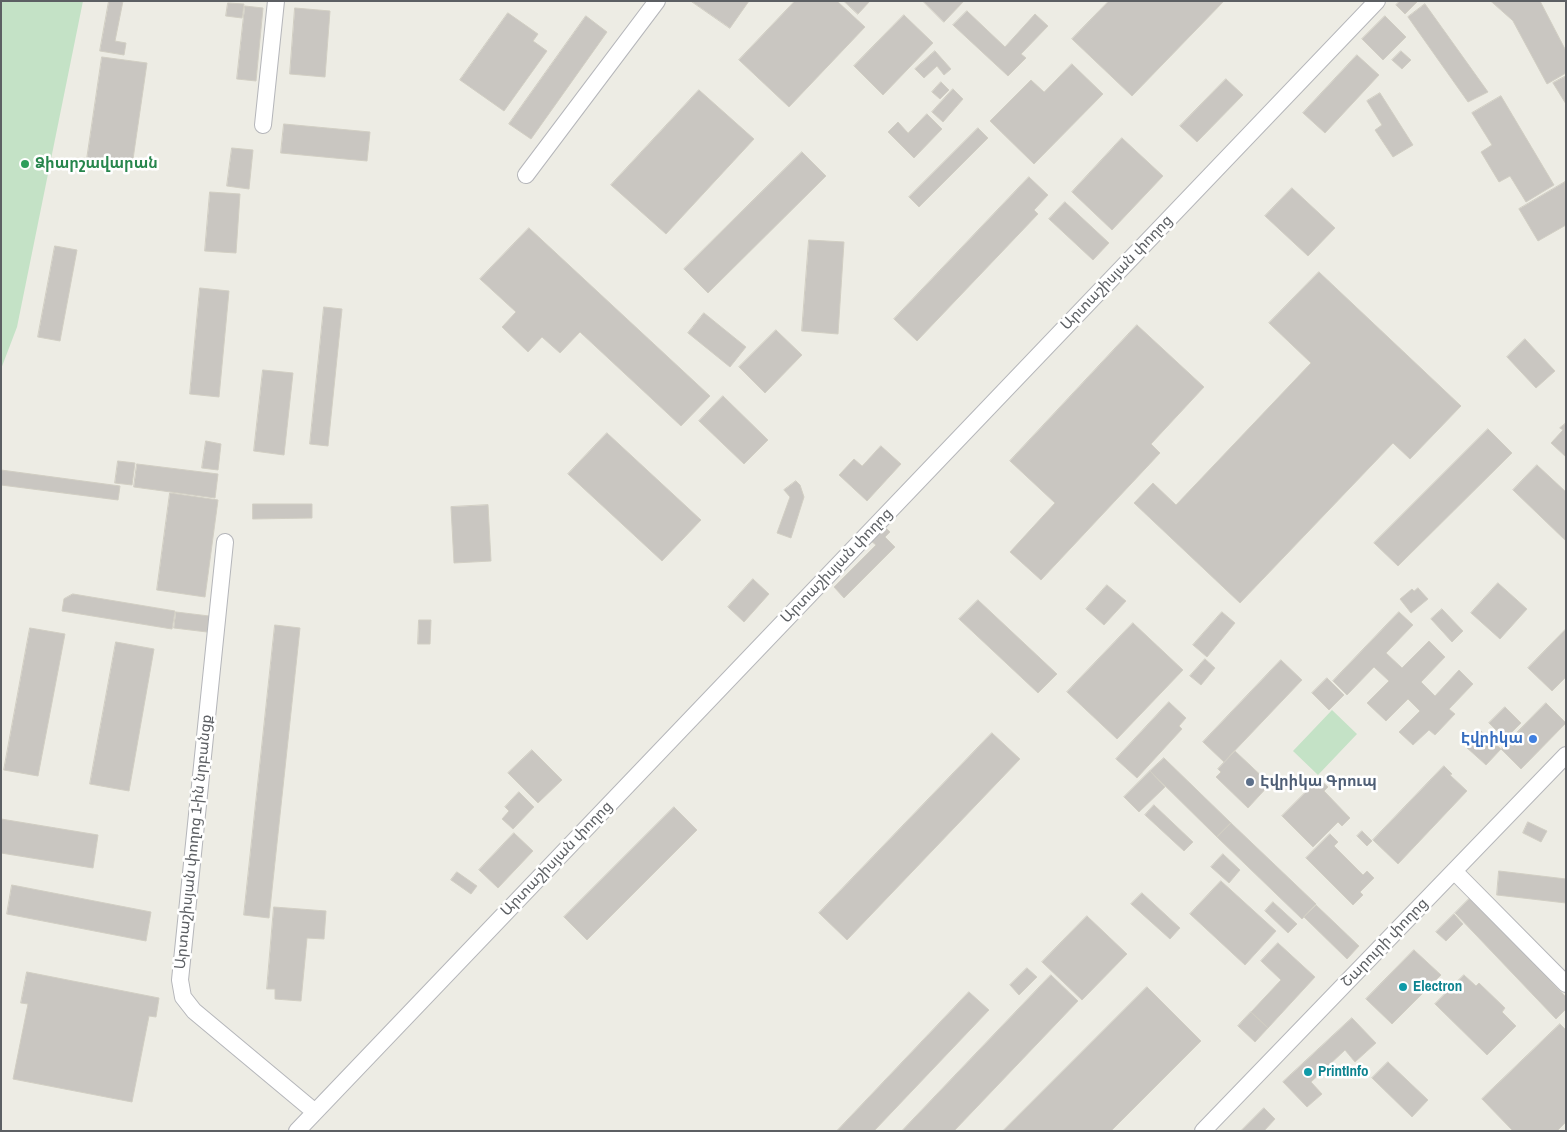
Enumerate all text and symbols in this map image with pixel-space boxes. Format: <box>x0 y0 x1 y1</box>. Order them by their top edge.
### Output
place label: Ձիարշավարան <box>35 155 158 173</box>
marker: Ձիարշավարան <box>19 158 31 170</box>
street label: Արտաշիսյան փողոց <box>1057 212 1177 334</box>
street label: Արտաշիսյան փողոց <box>777 505 897 627</box>
street label: Արտաշիսյան փողոց 1-ին նրբանցք <box>172 714 216 970</box>
place label: Էվրիկա <box>1461 730 1523 748</box>
marker: Էվրիկա <box>1527 733 1539 745</box>
place label: Էվրիկա Գրուպ <box>1260 773 1377 791</box>
marker: Էվրիկա Գրուպ <box>1244 776 1256 788</box>
street label: Արտաշիսյան փողոց <box>497 798 617 920</box>
street label: Շարուրի փողոց <box>1338 895 1432 991</box>
place label: Electron <box>1413 978 1462 996</box>
marker: Electron <box>1397 981 1409 993</box>
place label: PrintInfo <box>1318 1063 1369 1081</box>
marker: PrintInfo <box>1302 1066 1314 1078</box>

